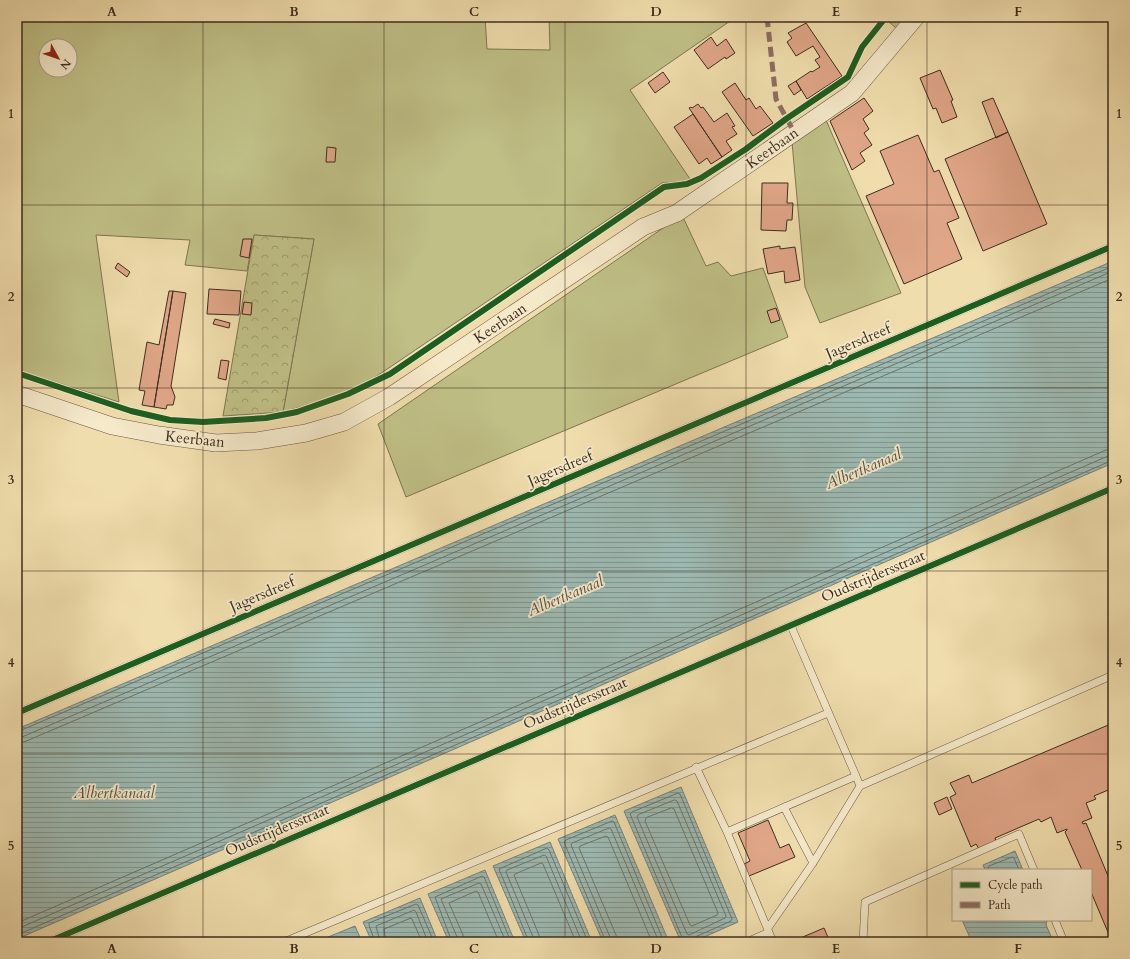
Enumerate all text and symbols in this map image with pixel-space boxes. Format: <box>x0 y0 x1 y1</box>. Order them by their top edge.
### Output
text: A <box>107 3 117 21</box>
text: B <box>289 3 299 21</box>
text: C <box>469 3 479 21</box>
text: D <box>650 3 662 21</box>
text: E <box>832 3 840 21</box>
text: F <box>1014 3 1022 21</box>
north arrow <box>38 38 78 78</box>
text: N <box>56 56 74 73</box>
text: 1 <box>8 105 14 123</box>
text: 1 <box>1116 105 1122 123</box>
street label: Keerbaan <box>742 122 803 173</box>
text: 2 <box>8 288 15 306</box>
text: 2 <box>1116 288 1123 306</box>
street label: Keerbaan <box>470 298 531 348</box>
street label: Jagersdreef <box>821 317 896 364</box>
street label: Keerbaan <box>164 426 226 452</box>
water label: Albertkanaal <box>821 443 906 495</box>
street label: Jagersdreef <box>523 444 598 491</box>
text: 3 <box>8 471 15 489</box>
text: 3 <box>1116 471 1123 489</box>
street label: Oudstrijdersstraat <box>818 545 928 607</box>
street label: Jagersdreef <box>225 570 300 617</box>
water label: Albertkanaal <box>523 570 608 622</box>
text: 4 <box>8 654 15 672</box>
text: 4 <box>1116 654 1123 672</box>
street label: Oudstrijdersstraat <box>520 672 630 734</box>
water label: Albertkanaal <box>72 782 155 804</box>
street label: Oudstrijdersstraat <box>222 799 332 861</box>
text: 5 <box>8 837 14 855</box>
text: 5 <box>1116 837 1122 855</box>
legend <box>952 869 1092 921</box>
text: Cycle path <box>988 877 1043 893</box>
text: Path <box>988 897 1011 913</box>
text: A <box>107 940 117 958</box>
text: B <box>289 940 299 958</box>
text: C <box>469 940 479 958</box>
text: D <box>650 940 662 958</box>
text: E <box>832 940 840 958</box>
text: F <box>1014 940 1022 958</box>

